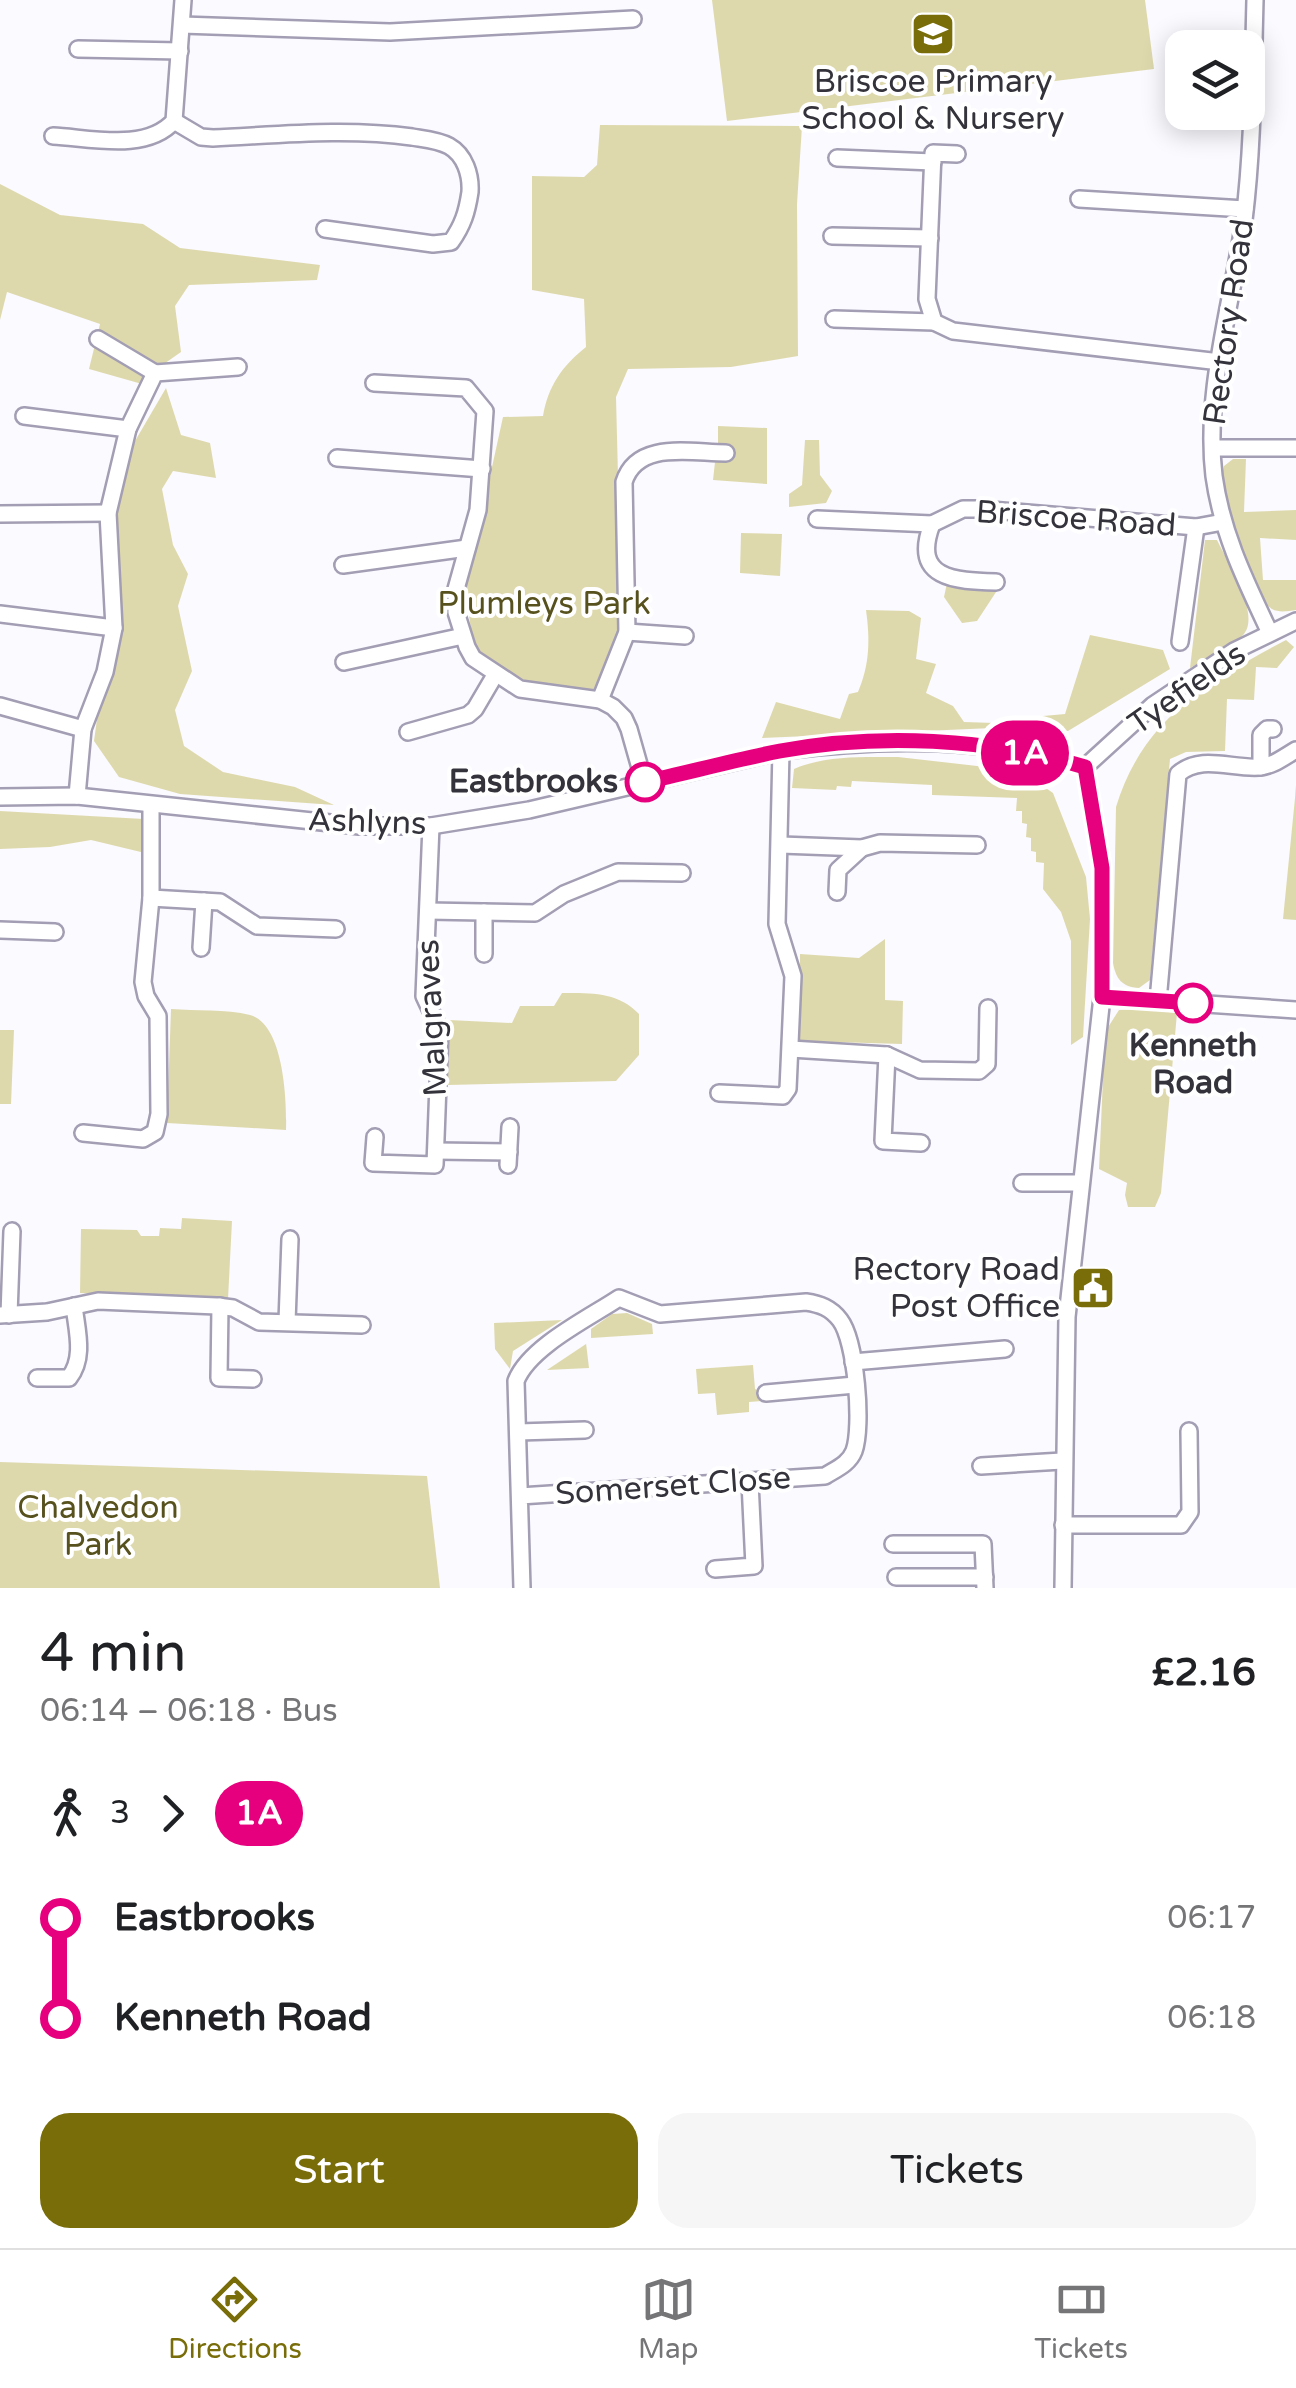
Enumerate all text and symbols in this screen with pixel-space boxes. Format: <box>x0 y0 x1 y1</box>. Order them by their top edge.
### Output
school or university icon: Briscoe Primary School & Nursery <box>910 11 956 57</box>
map controls <box>1165 30 1265 130</box>
button: layers <box>1165 30 1265 130</box>
place label: Briscoe Primary School & Nursery <box>801 63 1065 138</box>
street label: Rectory Road <box>1196 217 1262 427</box>
street label: Briscoe Road <box>975 493 1177 545</box>
park label: Plumleys Park <box>437 585 651 623</box>
street label: Tyefields <box>1121 635 1253 743</box>
line badge: 1A <box>980 720 1070 786</box>
text: 1A <box>1001 732 1049 774</box>
place label: Eastbrooks <box>449 763 618 801</box>
marker: Eastbrooks <box>626 763 664 801</box>
street label: Ashlyns <box>307 801 427 843</box>
street label: Malgraves <box>409 939 455 1097</box>
marker: Kenneth Road <box>1174 984 1212 1022</box>
place label: Kenneth Road <box>1129 1027 1257 1102</box>
place label: Rectory Road Post Office <box>852 1251 1060 1326</box>
public building icon: Rectory Road Post Office <box>1070 1265 1116 1311</box>
street label: Somerset Close <box>554 1459 792 1513</box>
park label: Chalvedon Park <box>17 1489 179 1564</box>
text: 4 min <box>40 1621 187 1687</box>
text: £2.16 <box>1152 1650 1256 1696</box>
text: 06:14 – 06:18 · Bus <box>40 1692 338 1730</box>
icon: walk <box>40 1786 95 1841</box>
icon: forward <box>145 1786 200 1841</box>
text: 1A <box>235 1792 283 1834</box>
text: 3 <box>110 1794 130 1832</box>
text: Eastbrooks <box>114 1895 315 1941</box>
text: 06:17 <box>1167 1899 1256 1937</box>
text: Kenneth Road <box>114 1995 372 2041</box>
text: 06:18 <box>1167 1999 1256 2037</box>
button: Start <box>40 2113 638 2228</box>
button: Tickets <box>658 2113 1256 2228</box>
tab: Directions <box>168 2272 302 2366</box>
tab: Map <box>638 2272 698 2366</box>
tab: Tickets <box>1034 2272 1128 2366</box>

